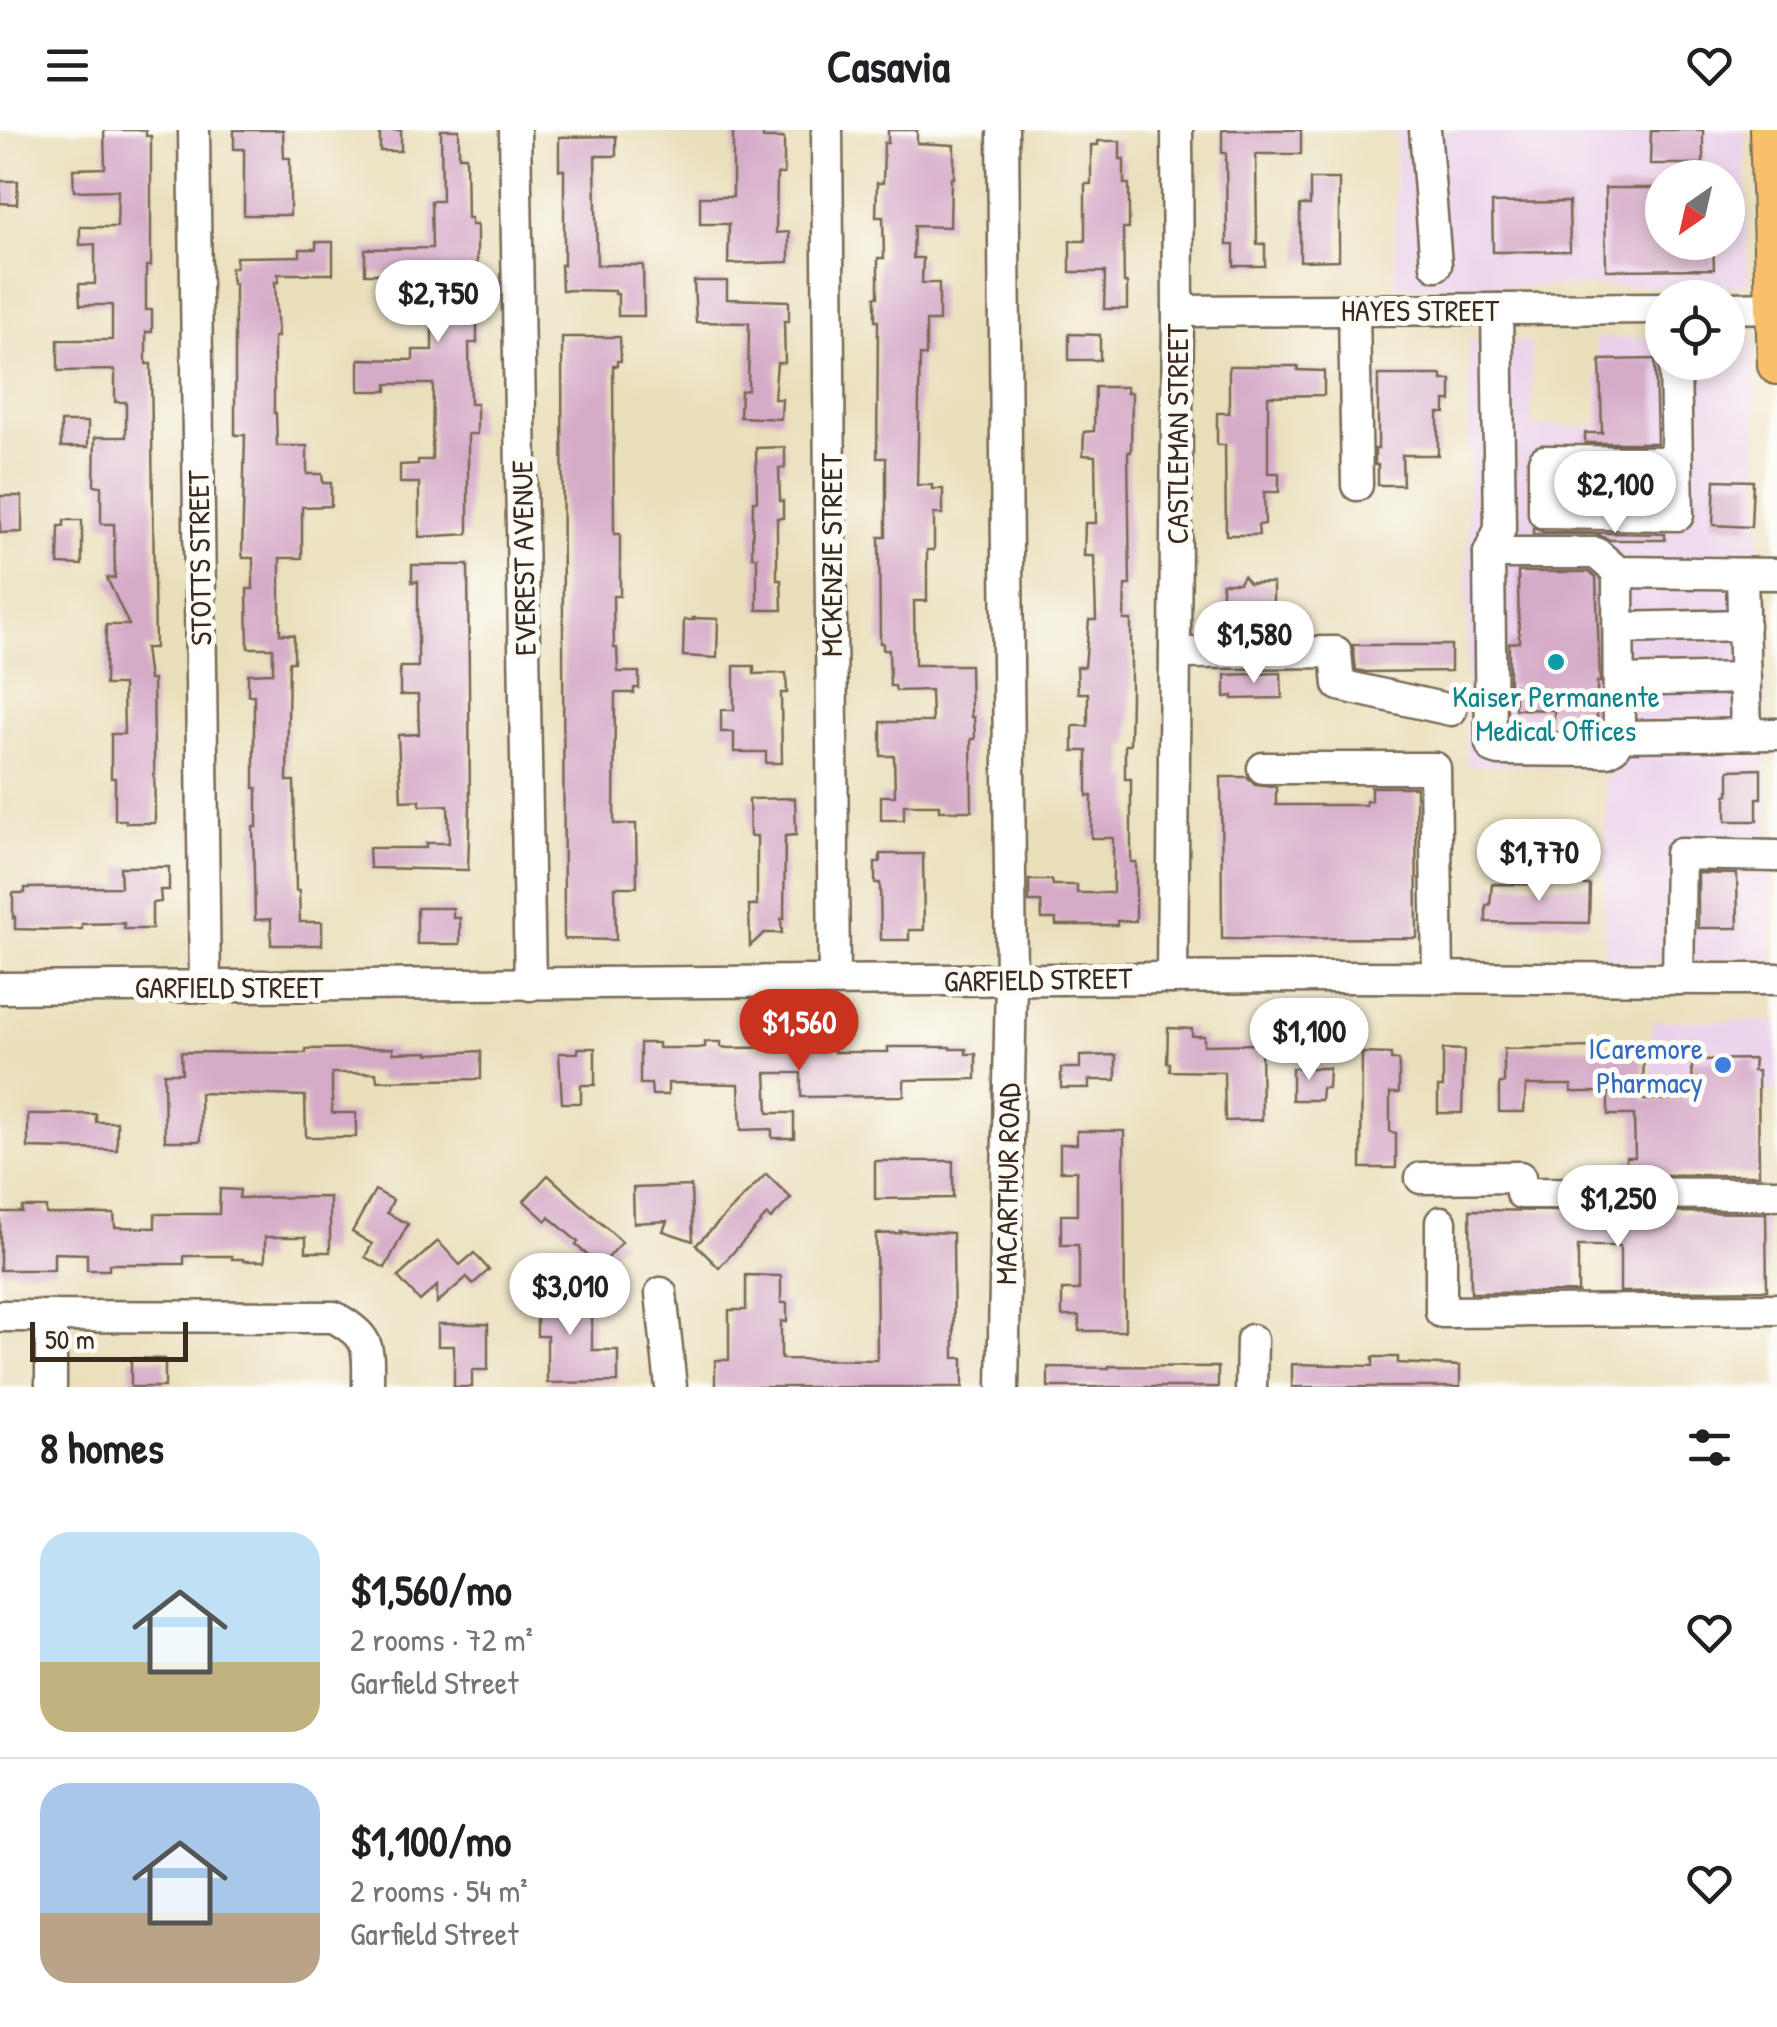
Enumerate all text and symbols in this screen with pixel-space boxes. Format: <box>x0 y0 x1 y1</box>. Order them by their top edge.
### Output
text: Casavia <box>827 35 950 96</box>
icon: menu <box>40 38 95 93</box>
icon: heart <box>1682 38 1737 93</box>
north arrow <box>1645 160 1745 260</box>
map controls <box>1645 160 1745 380</box>
pin: $2,750 <box>357 260 519 345</box>
text: $2,750 <box>397 271 479 314</box>
button: locate <box>1645 280 1745 380</box>
street label: HAYES STREET <box>1341 290 1500 330</box>
street label: CASTLEMAN STREET <box>1157 323 1197 544</box>
pin: $2,100 <box>1534 451 1696 536</box>
street label: MCKENZIE STREET <box>811 452 851 657</box>
street label: EVEREST AVENUE <box>501 460 545 656</box>
text: $2,100 <box>1576 462 1654 505</box>
street label: STOTTS STREET <box>177 469 221 646</box>
pin: $1,580 <box>1173 601 1335 686</box>
text: $1,580 <box>1216 612 1292 655</box>
marker: Kaiser Permanente Medical Offices <box>1545 651 1567 673</box>
place label: Kaiser Permanente Medical Offices <box>1452 676 1660 750</box>
pin: $1,770 <box>1458 819 1620 904</box>
text: $1,770 <box>1499 830 1579 873</box>
street label: GARFIELD STREET <box>943 957 1134 1001</box>
street label: GARFIELD STREET <box>135 967 324 1007</box>
pin: $1,560 <box>718 989 880 1074</box>
pin: $1,100 <box>1228 998 1390 1083</box>
text: $1,560 <box>762 1000 836 1043</box>
text: $1,100 <box>1272 1009 1346 1052</box>
place label: ICaremore Pharmacy <box>1588 1028 1703 1102</box>
marker: ICaremore Pharmacy <box>1712 1054 1734 1076</box>
street label: MACARTHUR ROAD <box>985 1082 1029 1285</box>
pin: $1,250 <box>1537 1165 1699 1250</box>
text: $1,250 <box>1579 1176 1657 1219</box>
pin: $3,010 <box>489 1253 651 1338</box>
text: $3,010 <box>531 1264 609 1307</box>
scale bar <box>30 1317 188 1362</box>
text: 50 m <box>45 1320 95 1358</box>
text: 8 homes <box>40 1419 164 1476</box>
icon: filters <box>1682 1420 1737 1475</box>
text: $1,560/mo <box>350 1561 512 1618</box>
icon: home <box>120 1572 240 1692</box>
icon: heart <box>1682 1605 1737 1660</box>
text: 2 rooms · 72 m² <box>350 1618 533 1661</box>
text: Garfield Street <box>350 1661 519 1704</box>
text: $1,100/mo <box>350 1812 511 1869</box>
icon: home <box>120 1823 240 1943</box>
icon: heart <box>1682 1856 1737 1911</box>
text: 2 rooms · 54 m² <box>350 1869 528 1912</box>
text: Garfield Street <box>350 1912 519 1955</box>

